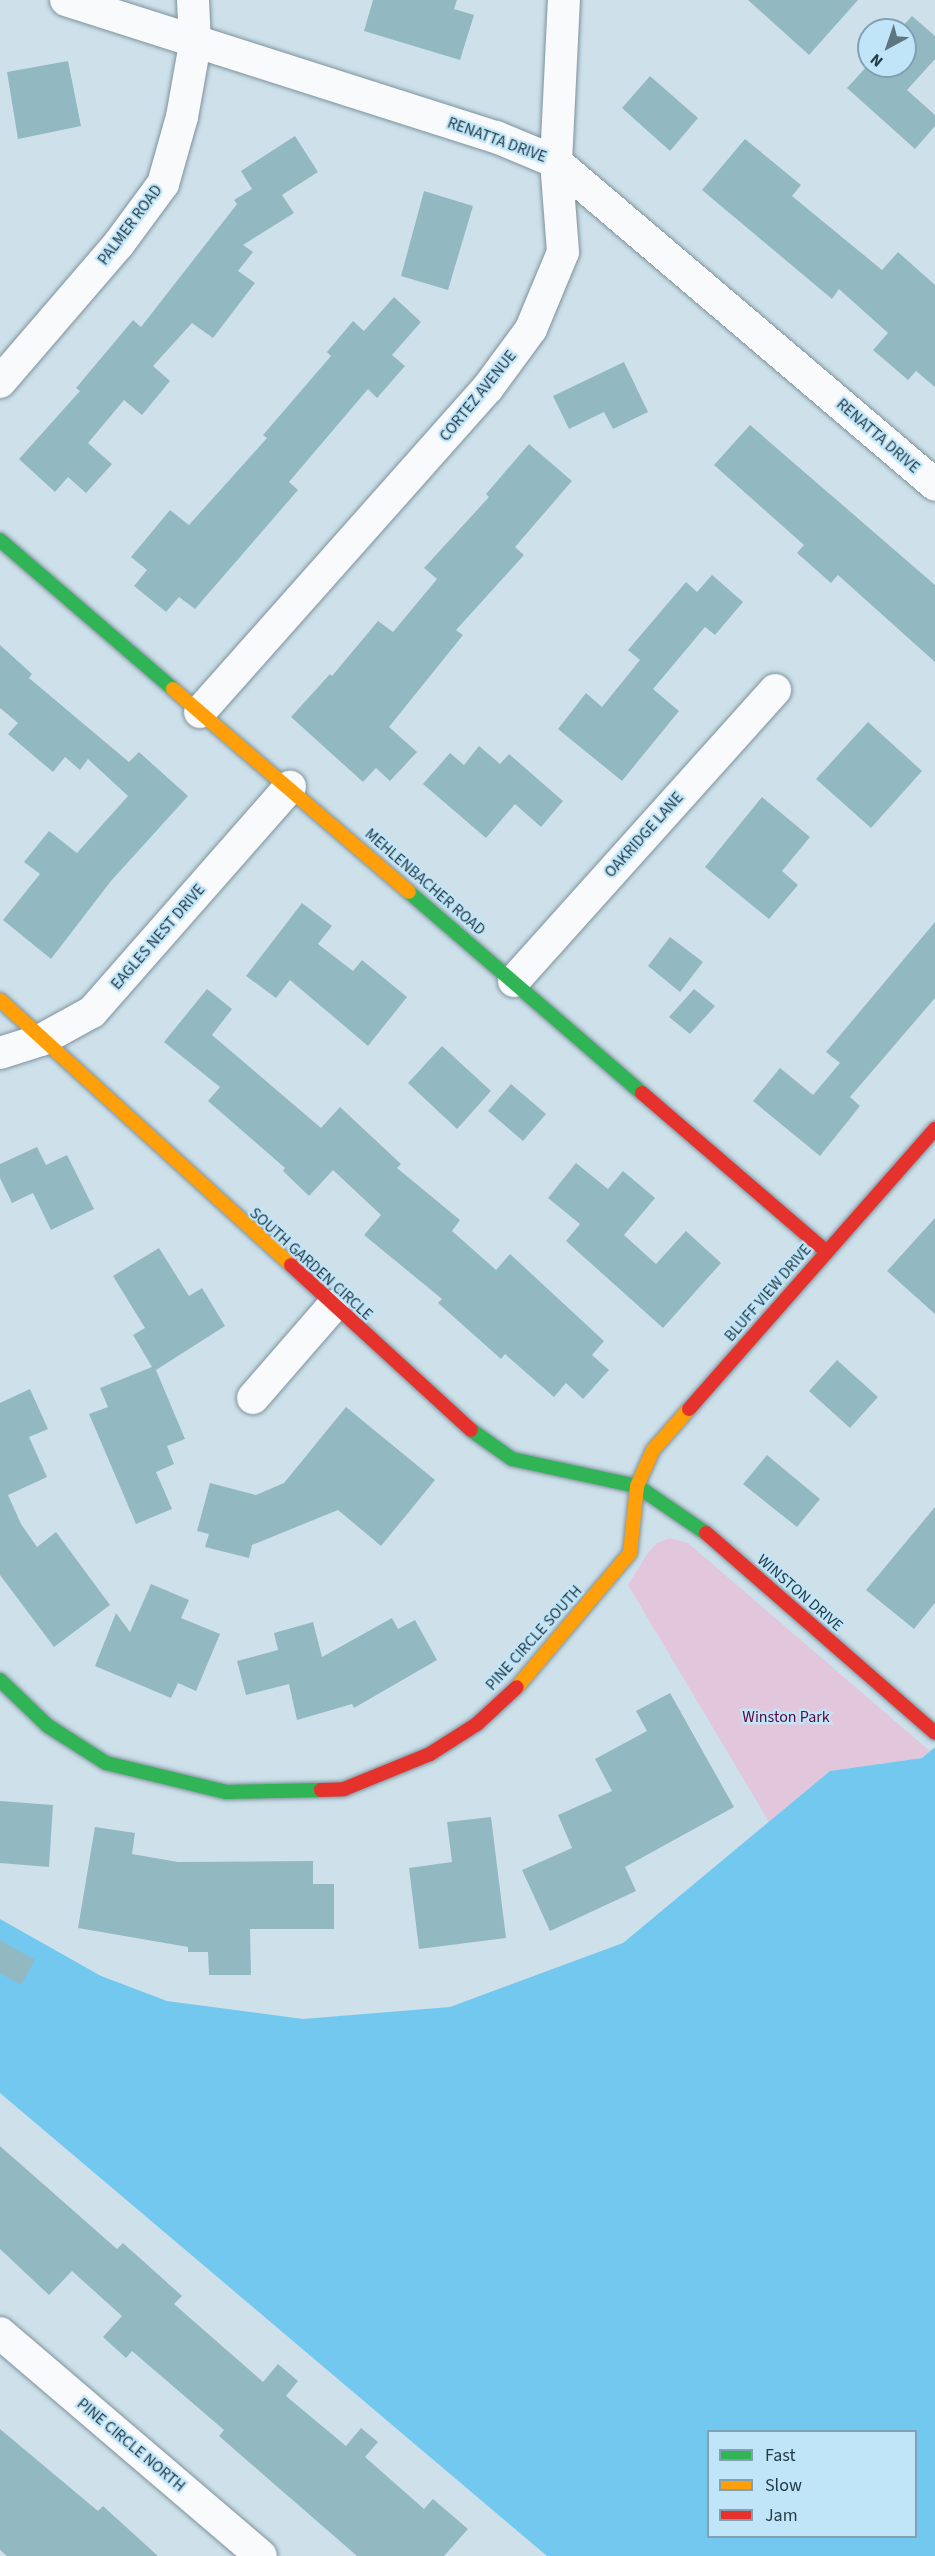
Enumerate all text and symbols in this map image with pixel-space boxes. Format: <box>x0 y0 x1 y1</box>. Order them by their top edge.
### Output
north arrow <box>857 18 917 78</box>
text: N <box>866 48 888 72</box>
street label: RENATTA DRIVE <box>445 113 549 167</box>
street label: PALMER ROAD <box>94 181 166 269</box>
street label: CORTEZ AVENUE <box>436 347 520 445</box>
street label: RENATTA DRIVE <box>832 395 924 477</box>
street label: OAKRIDGE LANE <box>601 788 687 882</box>
street label: MEHLENBACHER ROAD <box>361 824 489 940</box>
street label: EAGLES NEST DRIVE <box>107 880 209 994</box>
street label: SOUTH GARDEN CIRCLE <box>246 1204 376 1324</box>
street label: BLUFF VIEW DRIVE <box>721 1240 815 1346</box>
street label: WINSTON DRIVE <box>753 1550 847 1636</box>
street label: PINE CIRCLE SOUTH <box>482 1582 586 1694</box>
park label: Winston Park <box>742 1707 830 1727</box>
street label: PINE CIRCLE NORTH <box>73 2394 189 2496</box>
legend <box>707 2430 917 2538</box>
text: Fast <box>765 2443 796 2468</box>
text: Slow <box>765 2473 802 2498</box>
text: Jam <box>765 2503 798 2528</box>

